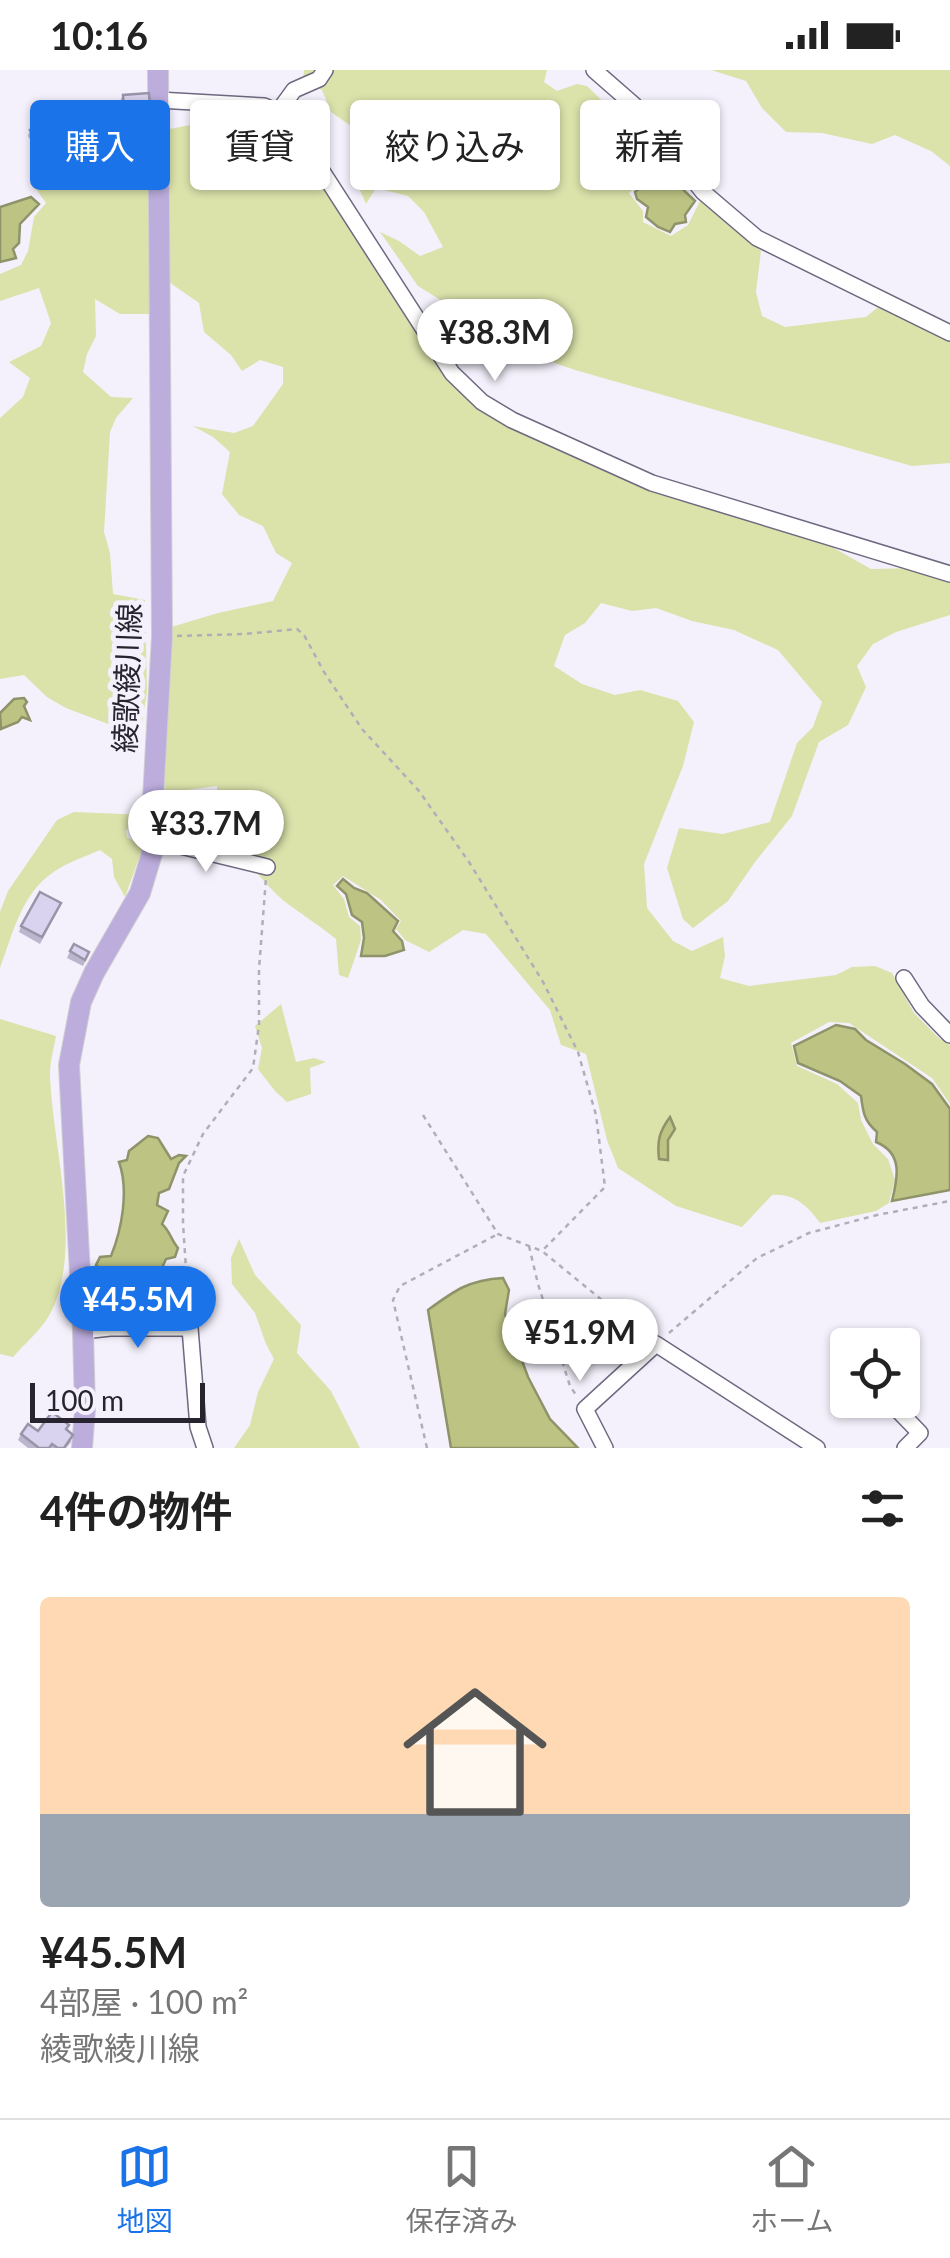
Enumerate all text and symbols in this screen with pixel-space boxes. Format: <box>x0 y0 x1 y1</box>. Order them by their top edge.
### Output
text: 10:16 <box>50 12 148 58</box>
chip: 購入 <box>30 100 170 190</box>
chip: 賃貸 <box>190 100 330 190</box>
chip: 絞り込み <box>350 100 560 190</box>
chip: 新着 <box>580 100 720 190</box>
pin: ¥38.3M <box>414 299 576 384</box>
text: ¥38.3M <box>439 312 551 351</box>
street label: 綾歌綾川線 <box>105 602 147 754</box>
pin: ¥33.7M <box>125 790 287 875</box>
text: ¥33.7M <box>150 803 262 842</box>
pin: ¥45.5M <box>57 1266 219 1351</box>
text: ¥45.5M <box>82 1279 194 1318</box>
pin: ¥51.9M <box>499 1299 661 1384</box>
text: ¥51.9M <box>524 1312 636 1351</box>
map controls <box>830 1328 920 1418</box>
button: locate <box>830 1328 920 1418</box>
scale bar <box>30 1378 205 1422</box>
text: 100 m <box>45 1383 124 1417</box>
icon: filters <box>855 1481 910 1536</box>
text: 4件の物件 <box>40 1486 232 1536</box>
icon: home <box>385 1662 565 1842</box>
text: ¥45.5M <box>40 1927 187 1977</box>
text: 4部屋 · 100 m² <box>40 1982 248 2021</box>
text: 綾歌綾川線 <box>40 2028 200 2067</box>
tab: 地図 <box>116 2139 172 2239</box>
tab: 保存済み <box>405 2139 517 2239</box>
tab: ホーム <box>750 2139 834 2239</box>

